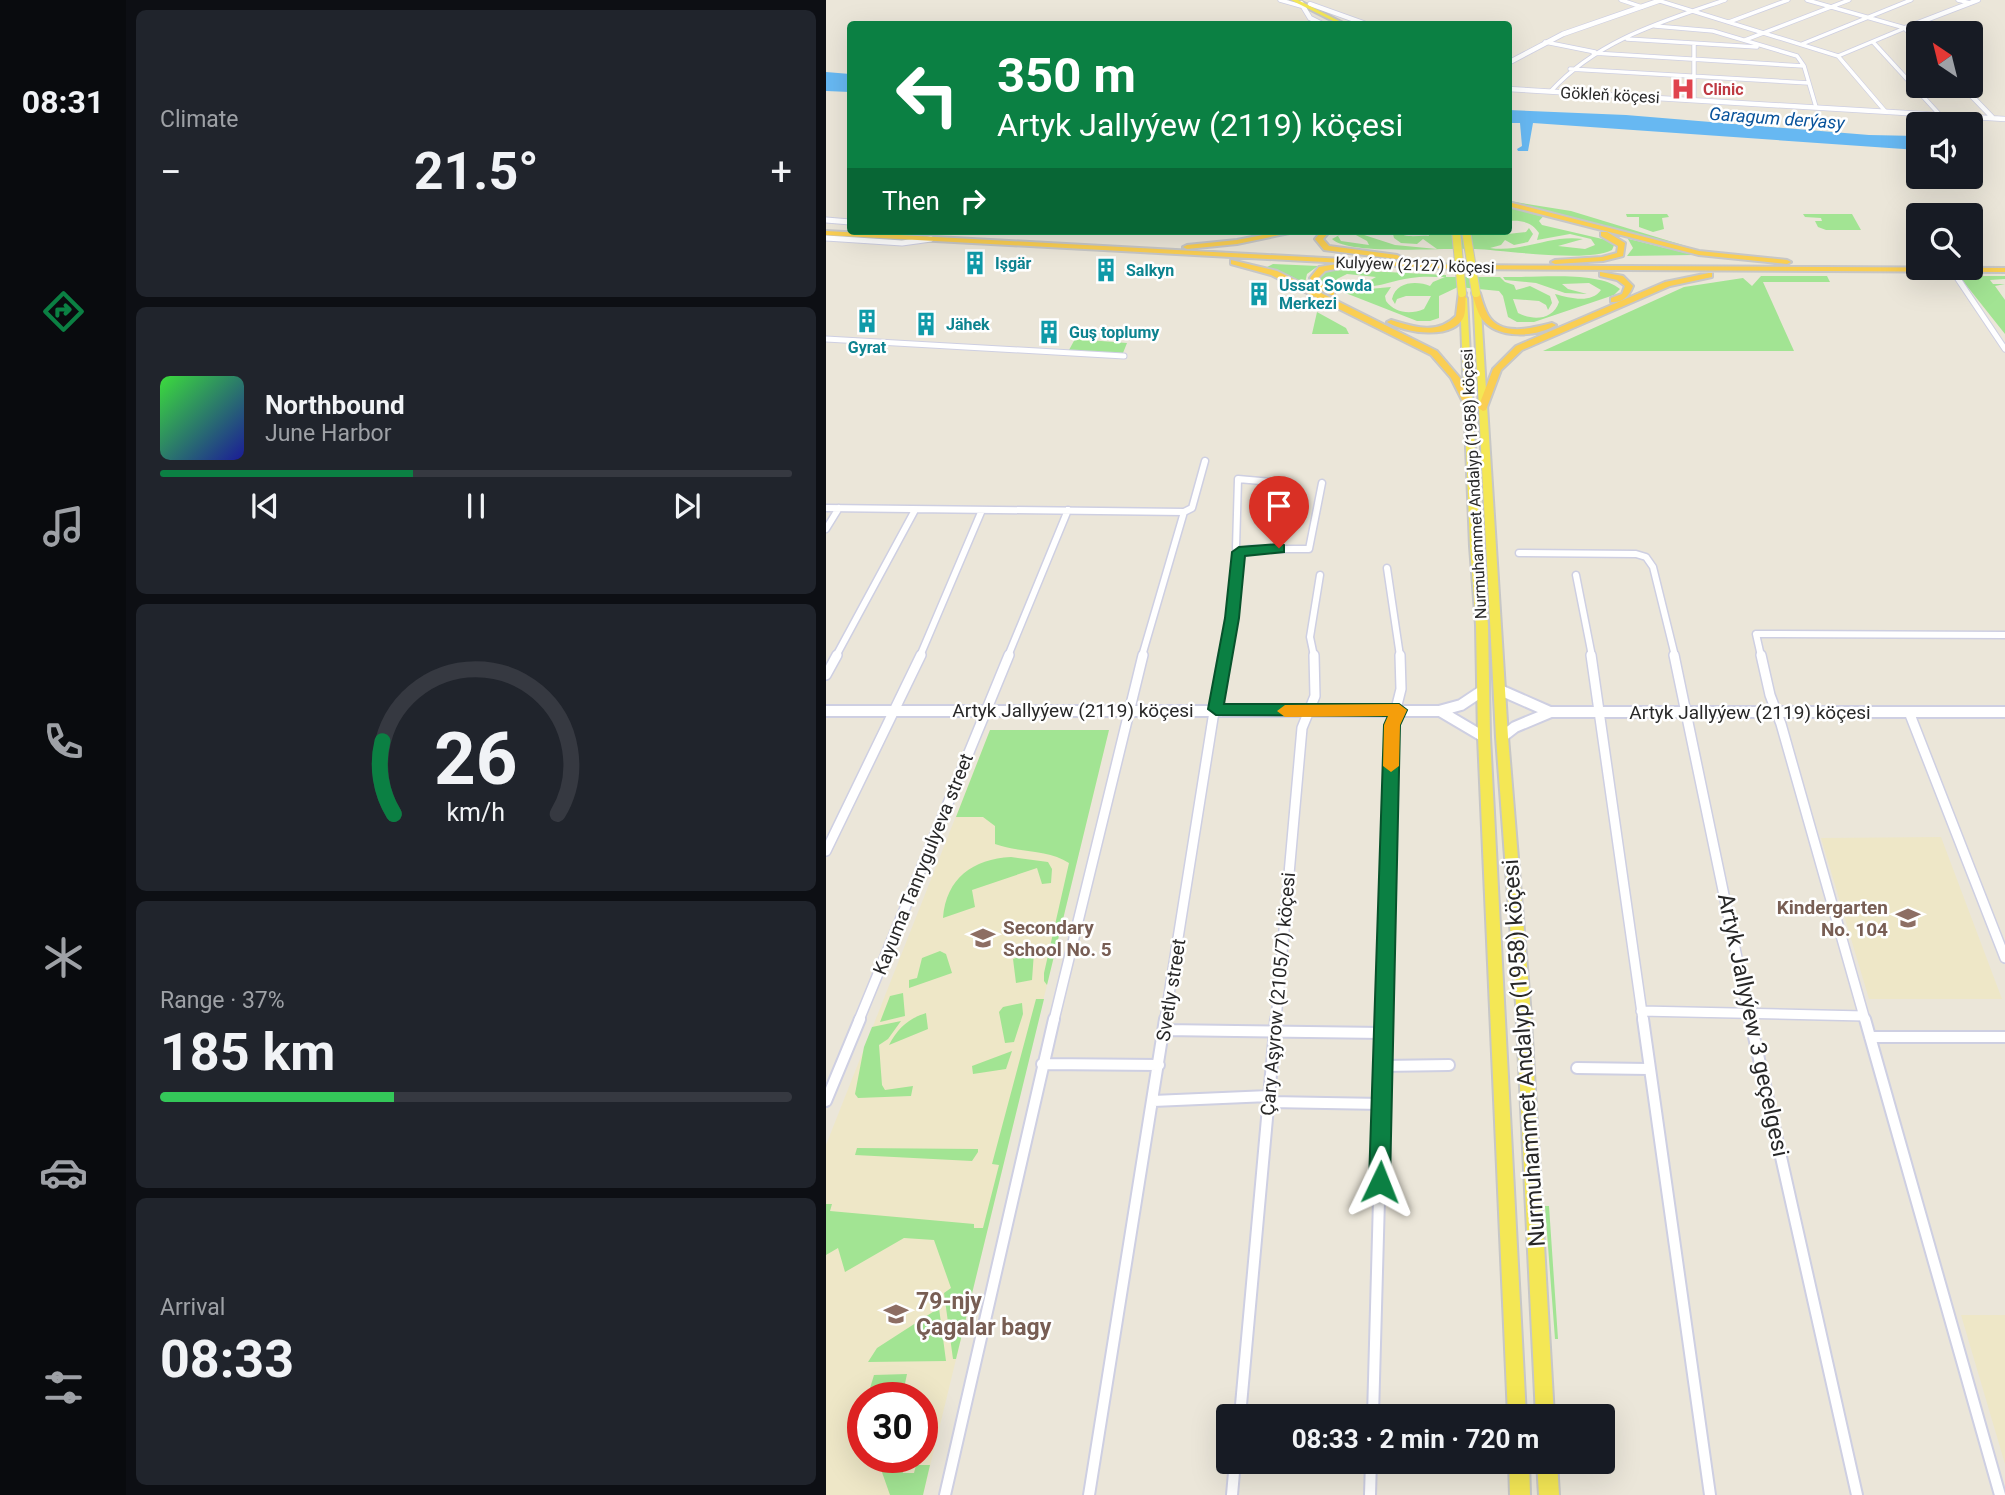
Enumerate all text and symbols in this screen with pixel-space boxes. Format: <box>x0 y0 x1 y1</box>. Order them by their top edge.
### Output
north arrow <box>1906 21 1983 98</box>
map controls <box>1906 21 1983 280</box>
text: 350 m <box>997 47 1136 104</box>
icon: left <box>882 49 973 140</box>
hospital icon: Clinic <box>1669 75 1697 103</box>
place label: Clinic <box>1703 80 1743 99</box>
text: 08:31 <box>22 83 104 121</box>
street label: Gökleň köçesi <box>1560 83 1660 107</box>
water label: Garagum derýasy <box>1709 103 1846 133</box>
text: Climate <box>160 106 239 133</box>
text: Artyk Jallyýew (2119) köçesi <box>997 106 1403 144</box>
button: sound <box>1906 112 1983 189</box>
text: 21.5° <box>414 141 539 202</box>
text: − <box>160 150 182 194</box>
text: + <box>770 150 792 194</box>
icon: right <box>954 182 992 220</box>
text: Then <box>882 186 940 216</box>
button: search <box>1906 203 1983 280</box>
building icon: Işgär <box>961 249 989 277</box>
street label: Kulyýew (2127) köçesi <box>1335 253 1495 277</box>
place label: Işgär <box>995 254 1032 273</box>
building icon: Salkyn <box>1092 256 1120 284</box>
place label: Salkyn <box>1126 261 1174 280</box>
place label: Ussat Sowda Merkezi <box>1279 276 1373 313</box>
building icon: Ussat Sowda Merkezi <box>1245 280 1273 308</box>
icon: directions <box>39 287 88 336</box>
building icon: Gyrat <box>853 307 881 335</box>
building icon: Jähek <box>912 310 940 338</box>
place label: Jähek <box>946 315 990 334</box>
building icon: Guş toplumy <box>1035 318 1063 346</box>
place label: Guş toplumy <box>1069 323 1160 342</box>
place label: Gyrat <box>848 338 887 357</box>
street label: Nurmuhammet Andalyp (1958) köçesi <box>1457 348 1491 620</box>
text: Northbound <box>265 390 405 420</box>
text: June Harbor <box>265 420 392 447</box>
pin <box>1249 476 1309 548</box>
icon: previous <box>246 487 284 525</box>
icon: pause <box>457 487 495 525</box>
icon: next <box>668 487 706 525</box>
icon: arrive <box>1260 487 1298 525</box>
icon: music <box>39 502 88 551</box>
street label: Artyk Jallyýew (2119) köçesi <box>952 699 1194 722</box>
street label: Artyk Jallyýew (2119) köçesi <box>1629 701 1871 724</box>
text: 26 <box>434 716 518 802</box>
icon: phone <box>39 717 88 766</box>
street label: Kayuma Tanrygulyeva street <box>868 750 978 978</box>
text: km/h <box>447 797 505 826</box>
street label: Nurmuhammet Andalyp (1958) köçesi <box>1497 858 1551 1248</box>
street label: Çary Aşyrow (2105/7) köçesi <box>1256 871 1300 1117</box>
street label: Artyk Jallyýew 3 geçelgesi <box>1712 891 1794 1159</box>
place label: Kindergarten No. 104 <box>1777 896 1888 941</box>
school or university icon: Kindergarten No. 104 <box>1894 904 1922 932</box>
place label: Secondary School No. 5 <box>1003 916 1112 961</box>
school or university icon: Secondary School No. 5 <box>969 924 997 952</box>
icon: climate <box>39 933 88 982</box>
street label: Svetly street <box>1152 937 1190 1043</box>
text: Range · 37% <box>160 987 285 1014</box>
text: 185 km <box>160 1022 335 1083</box>
position arrow <box>1343 1145 1417 1219</box>
icon: car <box>39 1148 88 1197</box>
place label: 79-njy Çagalar bagy <box>916 1288 1052 1341</box>
text: Arrival <box>160 1294 225 1321</box>
school or university icon: 79-njy Çagalar bagy <box>882 1300 910 1328</box>
text: 08:33 <box>160 1329 294 1390</box>
icon: filters <box>39 1363 88 1412</box>
speed limit sign: 30 <box>847 1382 938 1473</box>
text: 08:33 · 2 min · 720 m <box>1292 1424 1539 1454</box>

